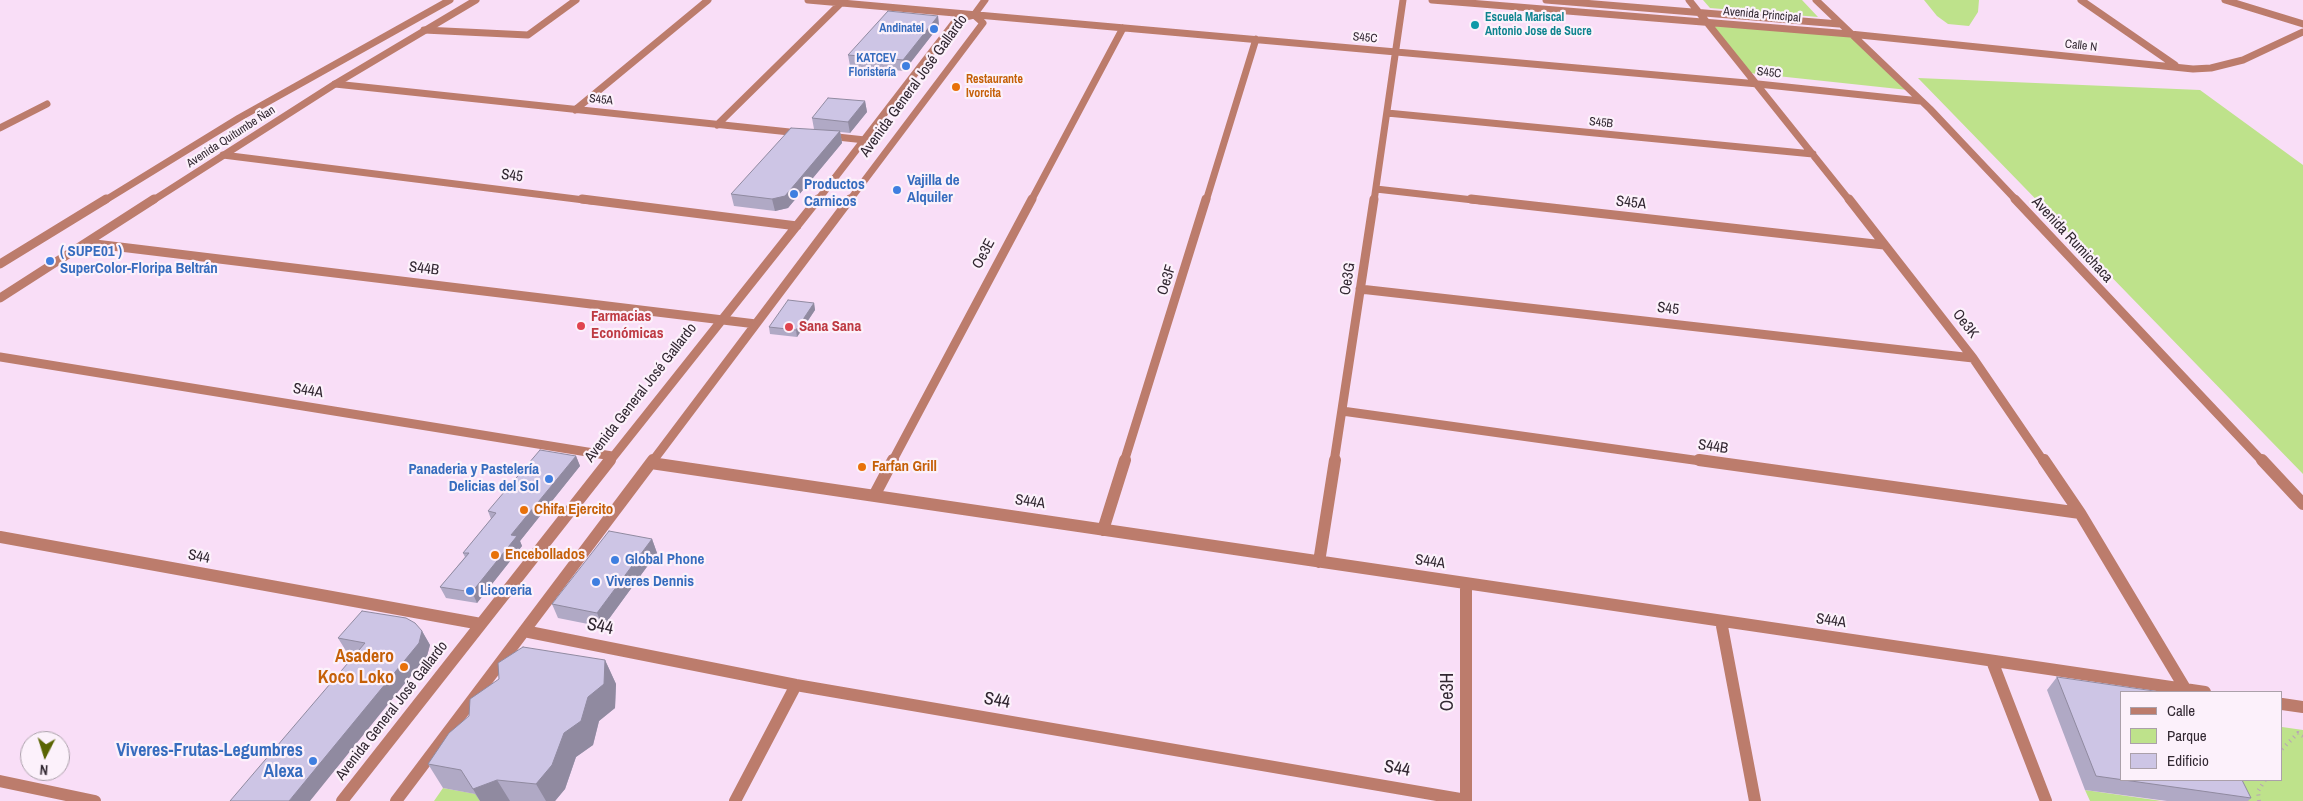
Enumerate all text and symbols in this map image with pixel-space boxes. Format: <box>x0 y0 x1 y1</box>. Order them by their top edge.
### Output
street label: Avenida Principal <box>1723 4 1801 26</box>
street label: Avenida General José Gallardo <box>856 11 972 161</box>
place label: Escuela Mariscal Antonio Jose de Sucre <box>1485 11 1592 39</box>
marker: Escuela Mariscal Antonio Jose de Sucre <box>1469 19 1481 31</box>
place label: Andinatel <box>879 22 924 36</box>
marker: Andinatel <box>928 23 940 35</box>
street label: S45C <box>1352 30 1378 46</box>
street label: Calle N <box>2064 37 2098 55</box>
place label: KATCEV Floristería <box>848 52 896 80</box>
marker: KATCEV Floristería <box>900 60 912 72</box>
street label: S45C <box>1756 65 1782 81</box>
place label: Restaurante Ivorcita <box>966 73 1023 101</box>
marker: Restaurante Ivorcita <box>950 81 962 93</box>
street label: S45A <box>588 92 614 108</box>
street label: Avenida Quitumbe Ñan <box>184 103 278 171</box>
street label: S45B <box>1588 115 1614 131</box>
street label: S45 <box>500 166 524 186</box>
place label: Vajilla de Alquiler <box>907 172 960 207</box>
place label: Productos Carnicos <box>804 176 865 211</box>
marker: Vajilla de Alquiler <box>891 184 903 196</box>
marker: Productos Carnicos <box>788 188 800 200</box>
street label: S45A <box>1615 192 1647 214</box>
street label: Avenida Rumichaca <box>2028 193 2116 287</box>
street label: Oe3E <box>969 236 999 272</box>
place label: ( SUPE01 ) SuperColor-Floripa Beltrán <box>60 243 218 278</box>
marker: ( SUPE01 ) SuperColor-Floripa Beltrán <box>44 255 56 267</box>
street label: S44B <box>408 258 440 280</box>
street label: Oe3G <box>1337 261 1359 297</box>
street label: Oe3F <box>1154 263 1180 297</box>
street label: S45 <box>1656 299 1680 319</box>
street label: Oe3K <box>1948 306 1982 342</box>
place label: Farmacias Económicas <box>591 308 663 343</box>
place label: Sana Sana <box>799 318 861 336</box>
marker: Farmacias Económicas <box>575 320 587 332</box>
street label: Avenida General José Gallardo <box>581 320 701 466</box>
marker: Sana Sana <box>783 321 795 333</box>
street label: S44A <box>292 380 324 402</box>
street label: S44B <box>1697 436 1729 458</box>
place label: Farfan Grill <box>872 458 937 476</box>
place label: Panaderia y Pastelería Delicias del Sol <box>408 461 539 496</box>
marker: Farfan Grill <box>856 461 868 473</box>
marker: Panaderia y Pastelería Delicias del Sol <box>543 473 555 485</box>
street label: S44A <box>1014 491 1046 513</box>
place label: Chifa Ejercito <box>534 501 613 519</box>
marker: Chifa Ejercito <box>518 504 530 516</box>
street label: S44 <box>187 546 211 568</box>
place label: Encebollados <box>505 546 585 564</box>
marker: Encebollados <box>489 549 501 561</box>
place label: Global Phone <box>625 551 704 569</box>
street label: S44A <box>1414 551 1446 573</box>
marker: Global Phone <box>609 554 621 566</box>
place label: Viveres Dennis <box>606 573 694 591</box>
marker: Viveres Dennis <box>590 576 602 588</box>
place label: Licoreria <box>480 582 532 600</box>
marker: Licoreria <box>464 585 476 597</box>
street label: S44A <box>1815 610 1847 632</box>
street label: S44 <box>585 614 615 640</box>
street label: Avenida General José Gallardo <box>332 638 452 784</box>
place label: Asadero Koco Loko <box>318 646 394 689</box>
marker: Asadero Koco Loko <box>398 661 410 673</box>
street label: Oe3H <box>1437 673 1459 711</box>
street label: S44 <box>982 688 1012 714</box>
legend <box>2120 691 2283 781</box>
text: Calle <box>2167 700 2195 721</box>
text: Parque <box>2167 725 2207 746</box>
north arrow <box>20 731 70 781</box>
place label: Viveres-Frutas-Legumbres Alexa <box>116 740 303 782</box>
text: Edificio <box>2167 750 2209 771</box>
marker: Viveres-Frutas-Legumbres Alexa <box>307 755 319 767</box>
street label: S44 <box>1382 756 1412 782</box>
text: N <box>39 761 49 779</box>

